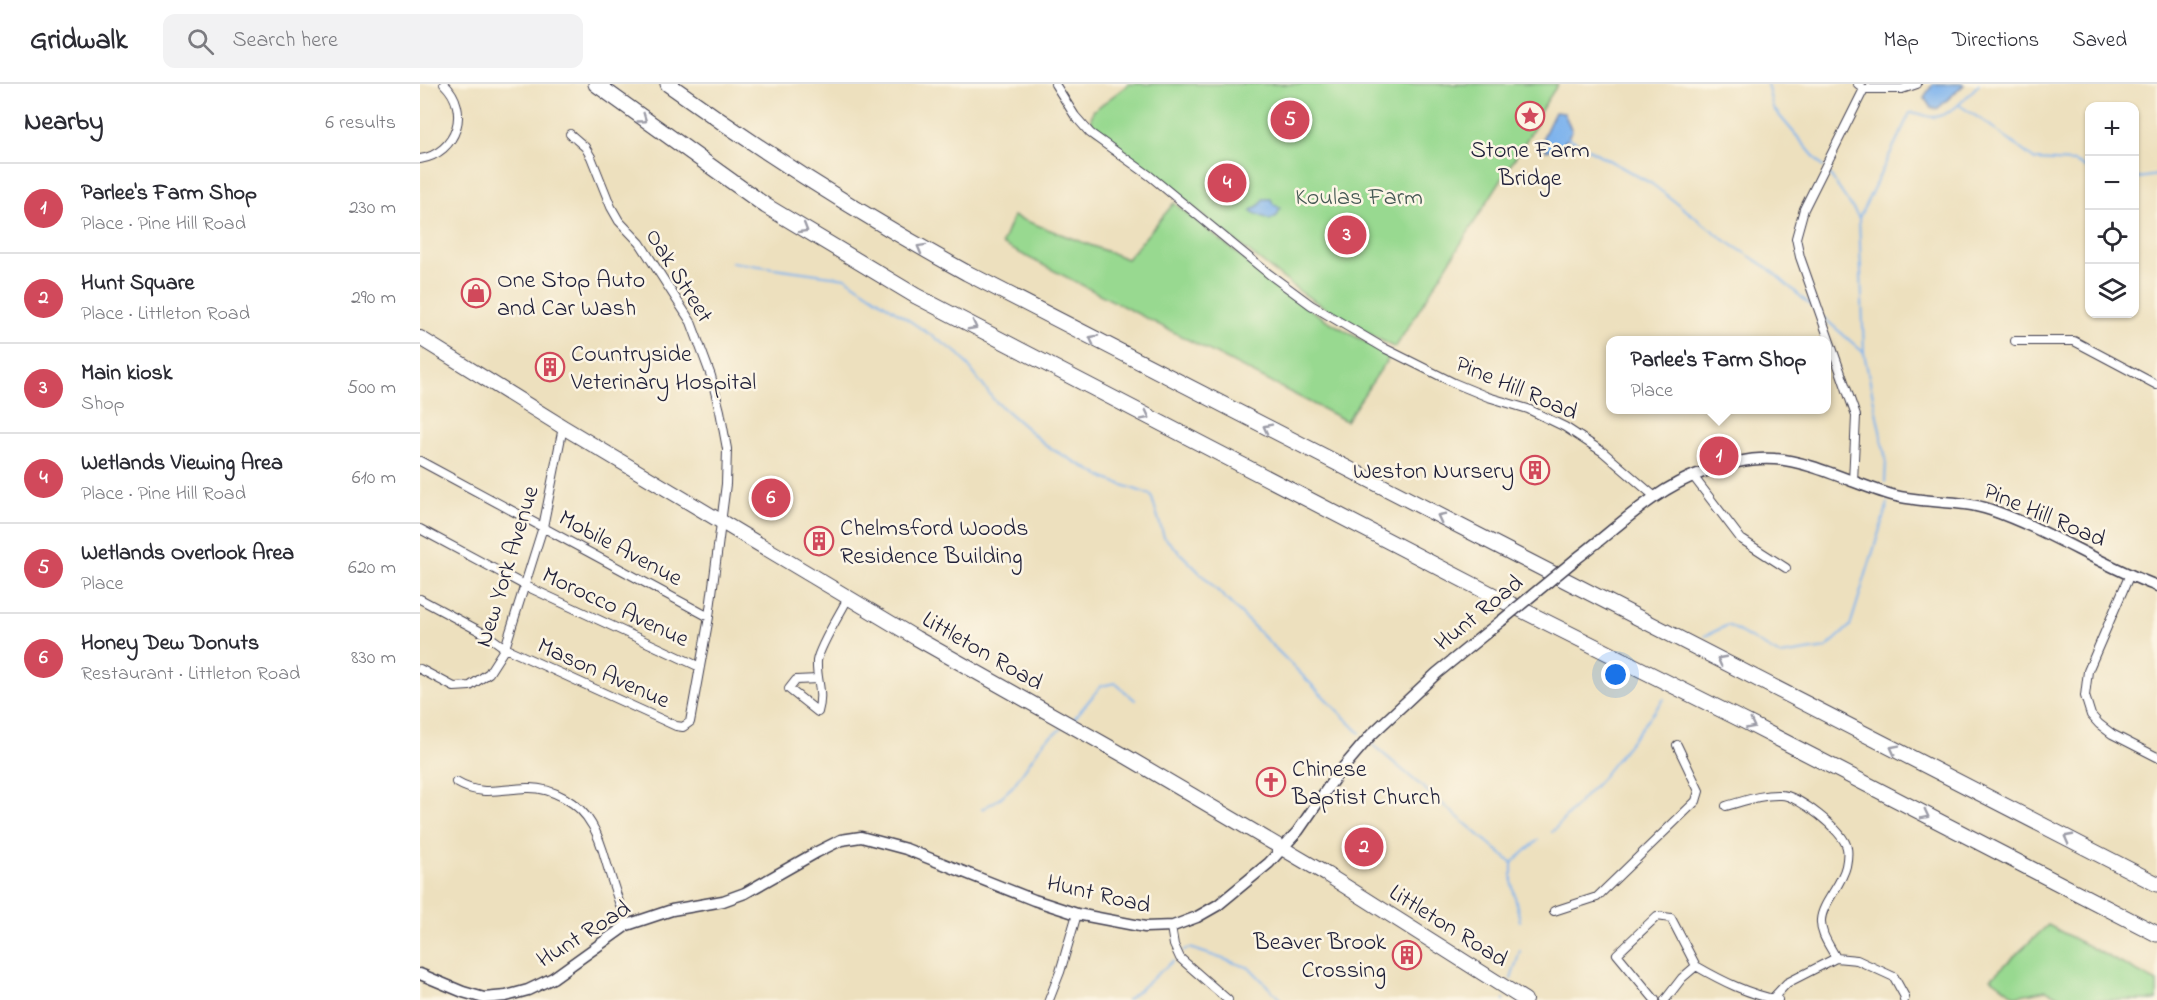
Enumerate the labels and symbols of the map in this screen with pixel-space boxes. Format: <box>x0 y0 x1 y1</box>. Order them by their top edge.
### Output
pin: 5 <box>1270 98 1310 142</box>
place icon: Stone Farm Bridge <box>1514 100 1546 132</box>
one-way arrow <box>637 112 648 123</box>
place label: Stone Farm Bridge <box>1470 134 1590 197</box>
pin: 4 <box>1208 160 1246 206</box>
park label: Koulas Farm <box>1295 181 1423 216</box>
pin: 3 <box>1328 212 1366 258</box>
street label: Oak Street <box>635 222 721 330</box>
one-way arrow <box>798 222 808 233</box>
one-way arrow <box>917 244 927 255</box>
place label: One Stop Auto and Car Wash <box>497 264 645 327</box>
shop icon: One Stop Auto and Car Wash <box>460 277 492 309</box>
one-way arrow <box>967 319 977 330</box>
one-way arrow <box>1089 335 1100 346</box>
place label: Countryside Veterinary Hospital <box>570 338 756 402</box>
street label: Pine Hill Road <box>1449 348 1583 431</box>
building icon: Countryside Veterinary Hospital <box>534 351 566 383</box>
one-way arrow <box>1140 408 1151 420</box>
one-way arrow <box>1262 423 1273 435</box>
pin: 1 <box>1700 434 1738 478</box>
building icon: Weston Nursery <box>1519 454 1551 486</box>
place label: Weston Nursery <box>1353 455 1514 491</box>
street label: Pine Hill Road <box>1977 475 2111 558</box>
pin: 6 <box>752 476 790 520</box>
street label: New York Avenue <box>467 481 550 652</box>
street label: Mobile Avenue <box>552 502 688 597</box>
place label: Chelmsford Woods Residence Building <box>840 512 1029 575</box>
one-way arrow <box>1436 512 1447 524</box>
building icon: Chelmsford Woods Residence Building <box>803 525 835 557</box>
street label: Morocco Avenue <box>536 559 694 658</box>
street label: Hunt Road <box>1427 567 1532 661</box>
street label: Littleton Road <box>915 603 1049 701</box>
street label: Mason Avenue <box>531 629 675 719</box>
one-way arrow <box>1716 656 1727 667</box>
your location <box>1601 660 1630 689</box>
one-way arrow <box>1745 718 1756 729</box>
one-way arrow <box>1890 745 1901 756</box>
place label: Chinese Baptist Church <box>1291 753 1441 816</box>
church icon: Chinese Baptist Church <box>1255 766 1287 798</box>
one-way arrow <box>1918 807 1929 819</box>
pin: 2 <box>1344 824 1384 870</box>
one-way arrow <box>2063 834 2074 845</box>
street label: Hunt Road <box>1043 866 1154 924</box>
street label: Littleton Road <box>1381 877 1514 978</box>
street label: Hunt Road <box>530 892 639 978</box>
place label: Beaver Brook Crossing <box>1253 926 1386 989</box>
building icon: Beaver Brook Crossing <box>1391 939 1423 971</box>

